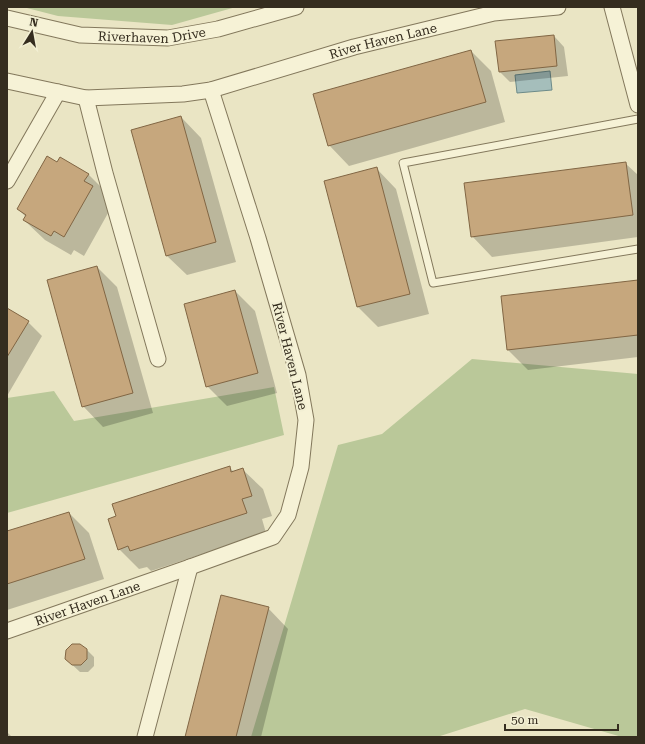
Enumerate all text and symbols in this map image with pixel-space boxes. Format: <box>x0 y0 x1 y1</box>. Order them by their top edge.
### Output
north arrow <box>12 12 52 52</box>
text: N <box>28 15 40 30</box>
street label: River Haven Lane <box>327 20 438 62</box>
street label: Riverhaven Drive <box>98 24 207 46</box>
street label: River Haven Lane <box>269 301 311 411</box>
street label: River Haven Lane <box>33 578 142 628</box>
scale bar <box>505 706 618 732</box>
text: 50 m <box>511 713 538 727</box>

